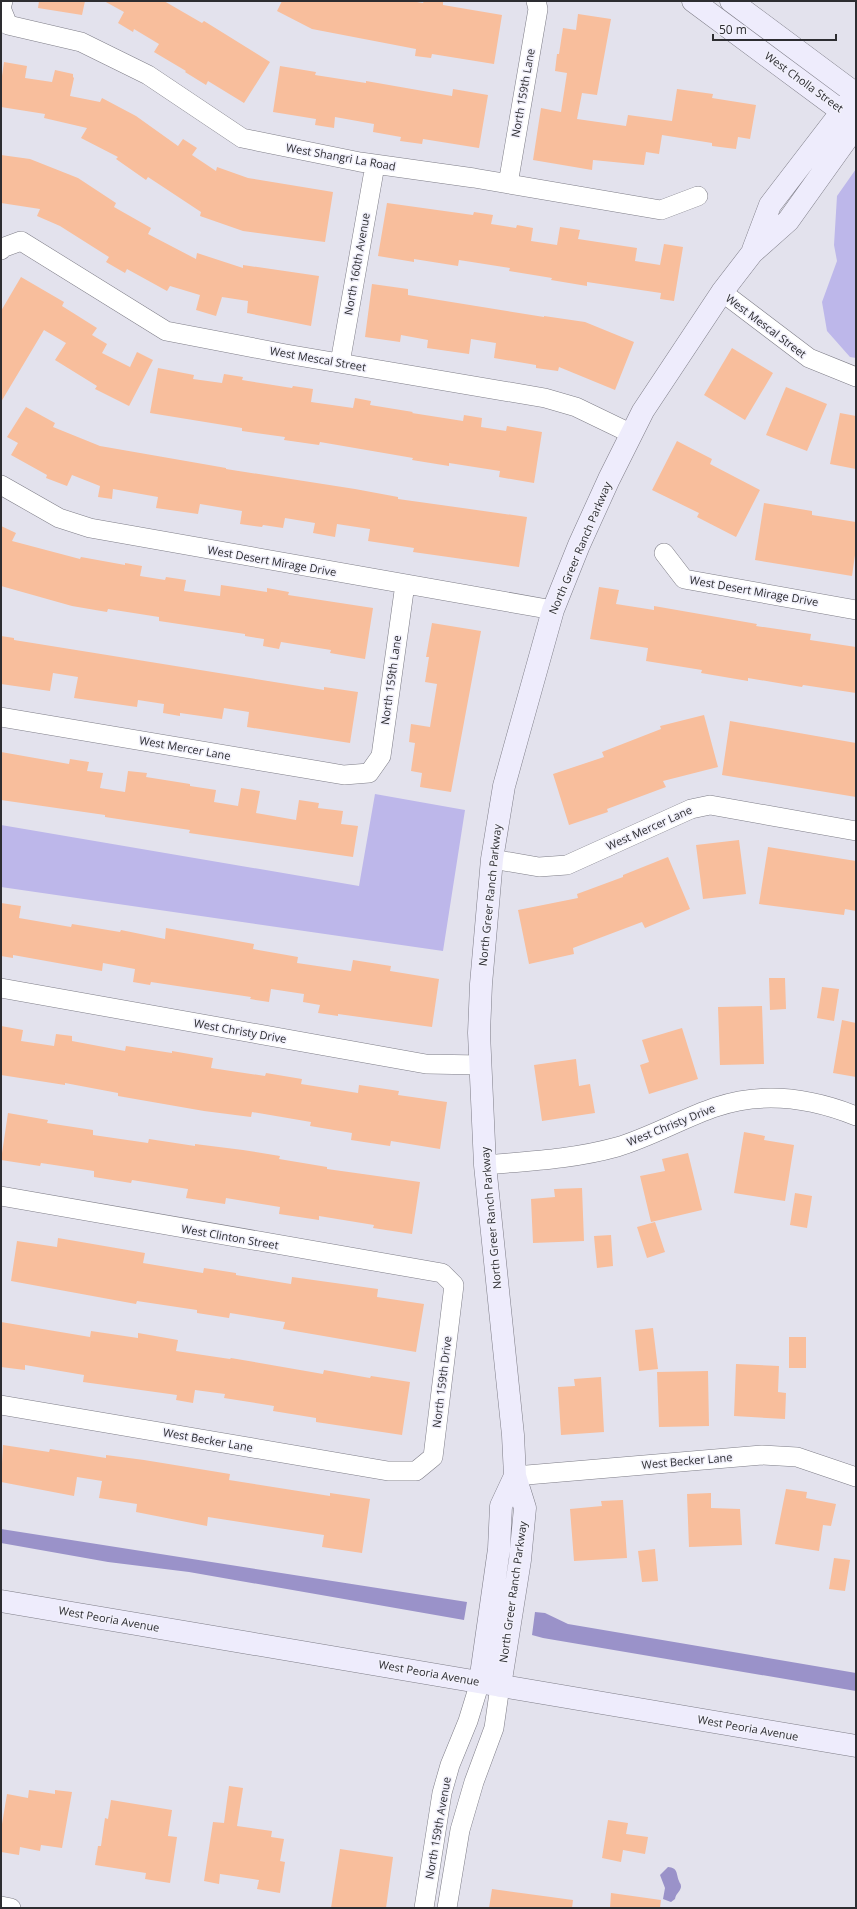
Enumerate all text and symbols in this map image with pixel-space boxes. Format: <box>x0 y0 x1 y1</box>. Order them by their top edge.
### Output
scale bar <box>713 16 836 42</box>
text: 50 m <box>719 21 747 38</box>
street label: North 159th Lane <box>507 47 538 139</box>
street label: West Cholla Street <box>762 48 847 115</box>
street label: West Shangri La Road <box>285 139 397 174</box>
street label: North 160th Avenue <box>340 212 373 316</box>
street label: West Mescal Street <box>723 290 810 361</box>
street label: West Mescal Street <box>269 343 367 374</box>
street label: North Greer Ranch Parkway <box>545 479 615 616</box>
street label: West Desert Mirage Drive <box>207 542 338 579</box>
street label: West Desert Mirage Drive <box>689 572 820 609</box>
street label: North 159th Lane <box>377 634 404 726</box>
street label: West Mercer Lane <box>138 732 232 763</box>
street label: West Mercer Lane <box>603 802 694 853</box>
street label: North Greer Ranch Parkway <box>475 823 504 967</box>
street label: West Christy Drive <box>193 1015 288 1046</box>
street label: West Christy Drive <box>625 1100 717 1149</box>
street label: North Greer Ranch Parkway <box>477 1146 504 1290</box>
street label: West Clinton Street <box>180 1221 280 1252</box>
street label: North 159th Drive <box>428 1335 455 1429</box>
street label: West Becker Lane <box>162 1424 254 1455</box>
street label: West Becker Lane <box>641 1449 733 1472</box>
street label: North Greer Ranch Parkway <box>495 1520 530 1664</box>
street label: West Peoria Avenue <box>57 1602 161 1635</box>
street label: West Peoria Avenue <box>377 1656 481 1689</box>
street label: West Peoria Avenue <box>696 1711 800 1744</box>
street label: North 159th Avenue <box>421 1776 454 1880</box>

